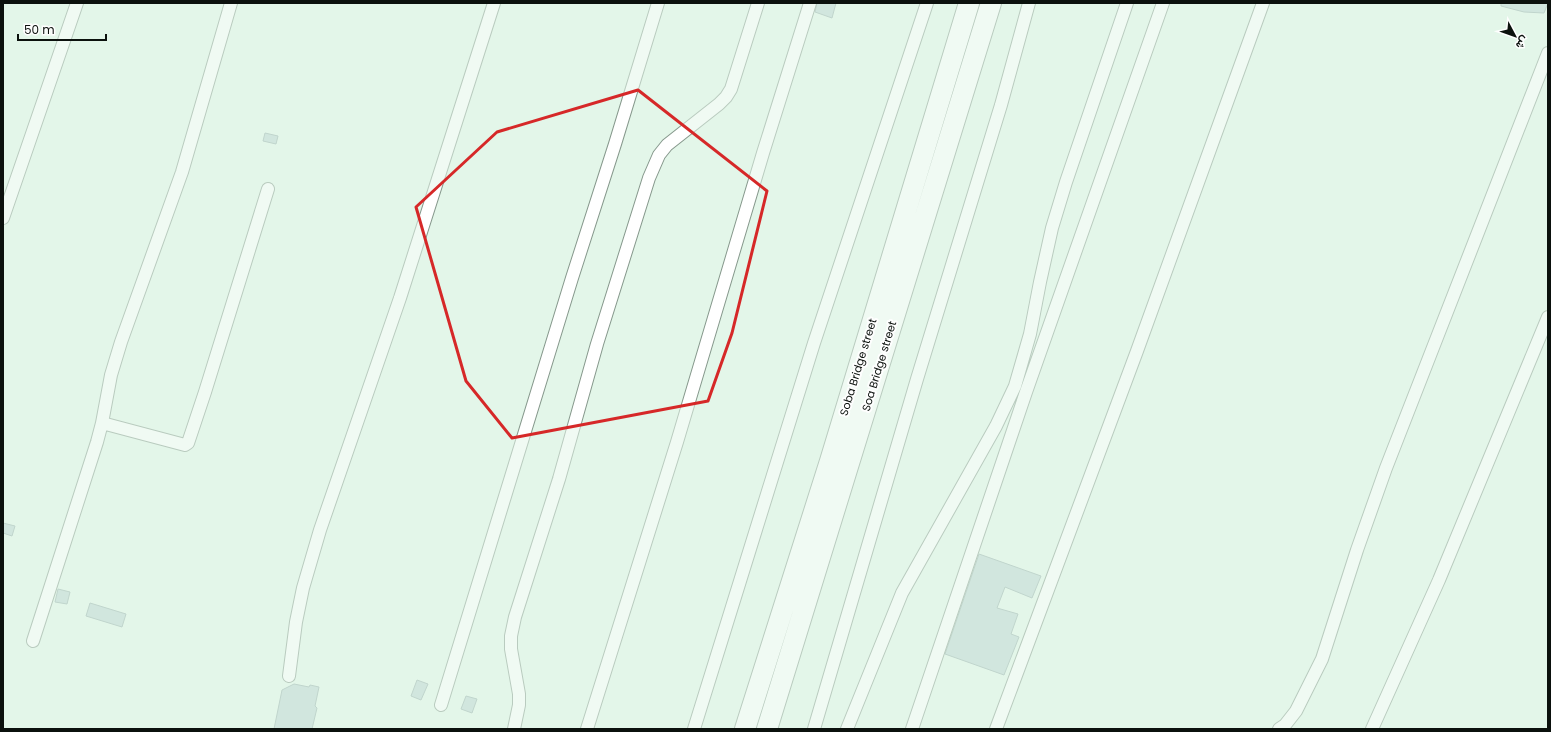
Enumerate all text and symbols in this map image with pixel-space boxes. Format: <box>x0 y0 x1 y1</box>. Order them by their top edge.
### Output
scale bar <box>18 16 106 42</box>
north arrow <box>1495 16 1535 56</box>
text: 50 m <box>24 21 55 38</box>
text: ش <box>1512 32 1533 53</box>
street label: Soba Bridge street <box>836 316 880 418</box>
street label: Soa Bridge street <box>858 319 900 413</box>

